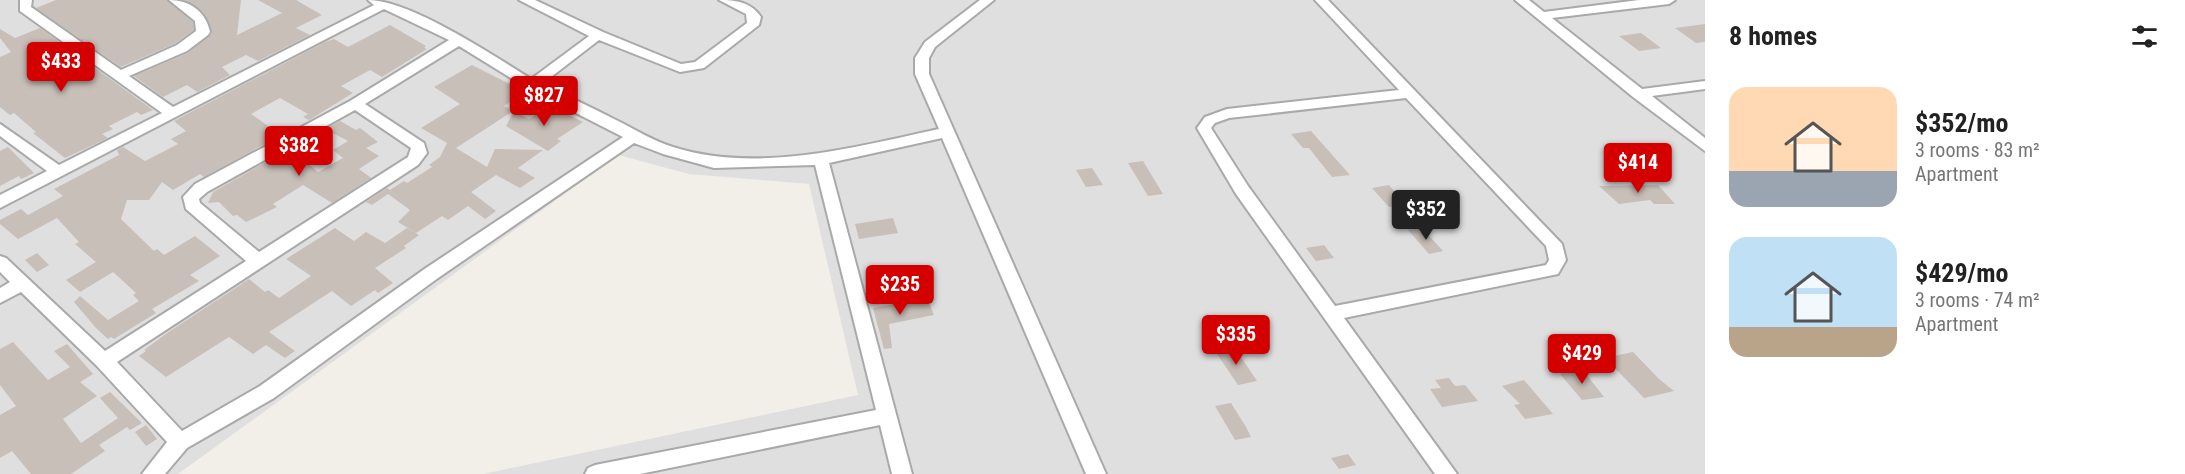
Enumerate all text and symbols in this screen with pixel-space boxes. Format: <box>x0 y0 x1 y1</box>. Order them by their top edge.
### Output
icon: filters <box>2128 20 2161 53</box>
text: 8 homes <box>1729 21 1817 51</box>
pin: $433 <box>25 42 97 93</box>
text: $433 <box>41 49 81 73</box>
pin: $827 <box>508 76 580 127</box>
text: $827 <box>524 83 564 107</box>
text: $352/mo <box>1915 108 2008 138</box>
icon: home <box>1777 111 1849 183</box>
pin: $382 <box>263 126 335 177</box>
text: $382 <box>279 133 319 157</box>
text: 3 rooms · 83 m² <box>1915 138 2040 162</box>
pin: $414 <box>1602 143 1674 194</box>
text: $414 <box>1618 150 1658 174</box>
text: Apartment <box>1915 162 1999 186</box>
pin: $352 <box>1390 190 1462 241</box>
text: $352 <box>1406 197 1446 221</box>
text: $429/mo <box>1915 258 2008 288</box>
icon: home <box>1777 261 1849 333</box>
pin: $235 <box>864 265 936 316</box>
text: $235 <box>880 272 920 296</box>
text: 3 rooms · 74 m² <box>1915 288 2040 312</box>
text: Apartment <box>1915 312 1999 336</box>
pin: $335 <box>1200 315 1272 366</box>
text: $335 <box>1216 322 1256 346</box>
pin: $429 <box>1546 334 1618 385</box>
text: $429 <box>1562 341 1602 365</box>

